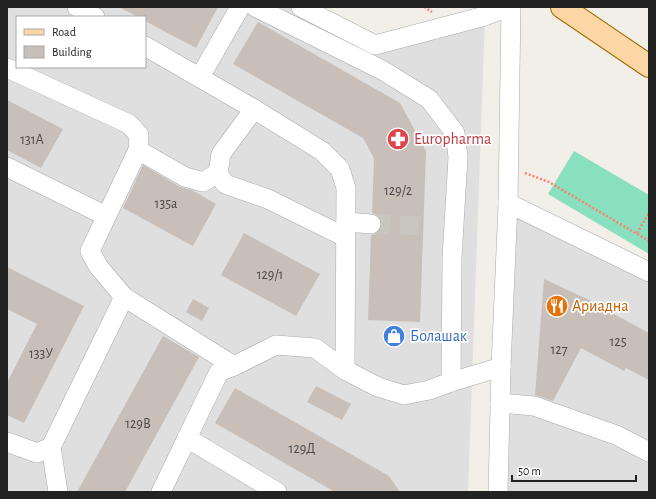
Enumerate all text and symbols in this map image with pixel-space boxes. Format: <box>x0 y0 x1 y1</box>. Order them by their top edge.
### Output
legend <box>16 16 146 68</box>
text: Road <box>52 26 76 38</box>
text: Building <box>52 46 92 58</box>
pharmacy icon: Europharma <box>385 126 411 152</box>
place label: Europharma <box>414 131 491 147</box>
house number: 131А <box>20 133 44 147</box>
house number: 129/2 <box>384 184 412 198</box>
house number: 135а <box>155 197 178 211</box>
house number: 129/1 <box>257 268 283 282</box>
restaurant icon: Ариадна <box>544 293 570 319</box>
place label: Ариадна <box>572 298 629 314</box>
shop icon: Болашак <box>381 323 407 349</box>
place label: Болашак <box>410 328 468 344</box>
house number: 125 <box>609 335 627 349</box>
house number: 127 <box>550 343 568 357</box>
house number: 133У <box>29 347 53 361</box>
house number: 129В <box>125 417 151 431</box>
house number: 129Д <box>289 442 315 456</box>
scale bar <box>512 457 636 483</box>
text: 50 m <box>518 465 541 477</box>

